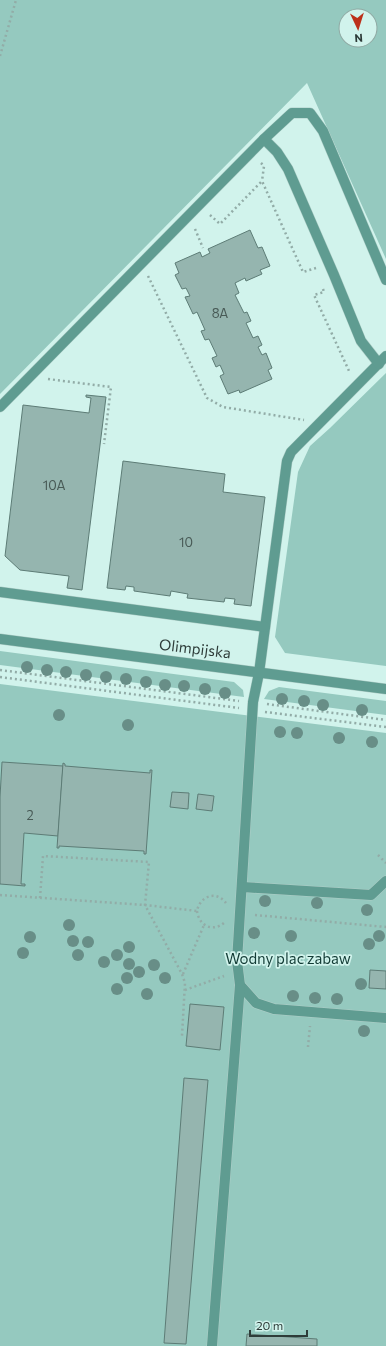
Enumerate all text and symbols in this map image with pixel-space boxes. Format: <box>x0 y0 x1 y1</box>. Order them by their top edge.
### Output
north arrow <box>338 8 378 48</box>
text: N <box>354 32 363 45</box>
house number: 8A <box>212 305 228 321</box>
house number: 10A <box>43 477 65 493</box>
house number: 10 <box>179 534 193 550</box>
street label: Olimpijska <box>158 635 232 661</box>
house number: 2 <box>26 807 34 823</box>
park label: Wodny plac zabaw <box>225 949 351 967</box>
scale bar <box>250 1312 307 1338</box>
text: 20 m <box>256 1318 283 1332</box>

